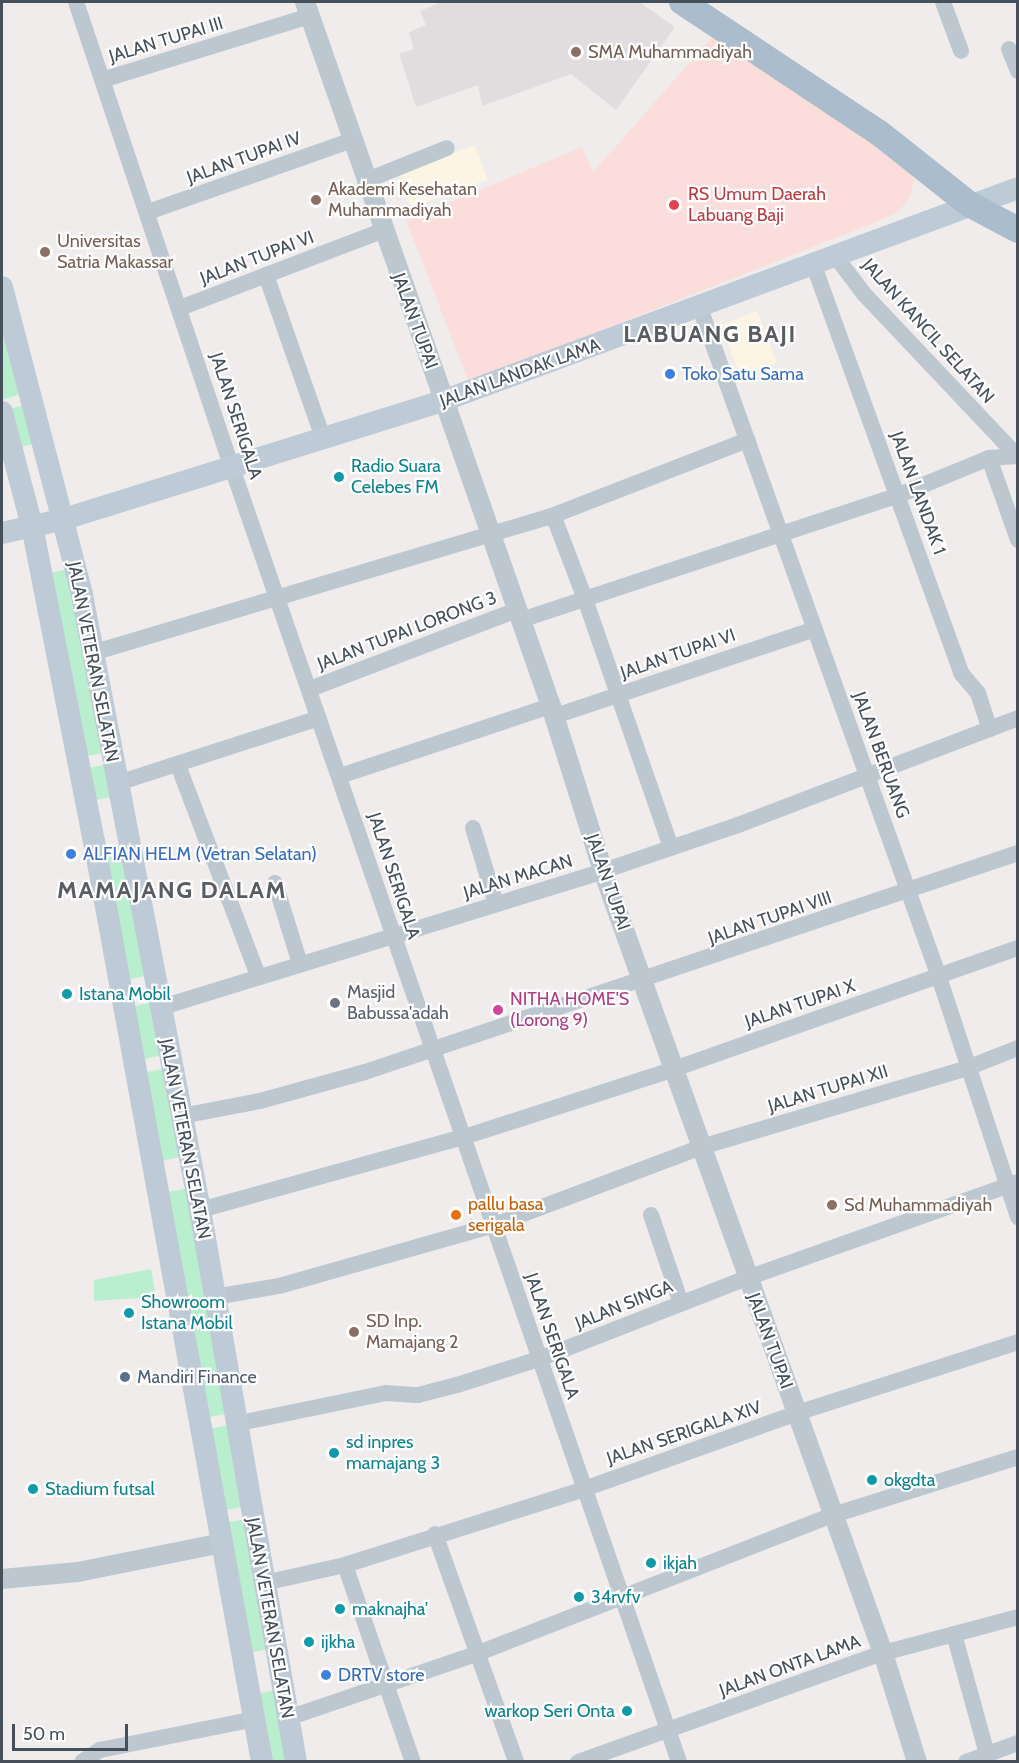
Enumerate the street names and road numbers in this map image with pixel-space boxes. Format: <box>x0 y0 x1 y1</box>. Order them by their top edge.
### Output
street label: JALAN TUPAI III <box>106 12 226 68</box>
street label: JALAN TUPAI IV <box>184 127 304 189</box>
street label: JALAN TUPAI VI <box>197 226 317 290</box>
street label: JALAN KANCIL SELATAN <box>857 254 999 408</box>
street label: JALAN TUPAI <box>388 270 442 372</box>
street label: JALAN LANDAK LAMA <box>437 334 603 412</box>
street label: JALAN SERIGALA <box>205 350 267 482</box>
street label: JALAN LANDAK 1 <box>886 429 950 557</box>
street label: JALAN VETERAN SELATAN <box>63 560 123 764</box>
street label: JALAN TUPAI LORONG 3 <box>314 587 500 675</box>
street label: JALAN TUPAI VI <box>618 624 738 684</box>
street label: JALAN BERUANG <box>848 689 914 821</box>
street label: JALAN SERIGALA <box>363 810 425 942</box>
street label: JALAN TUPAI <box>581 831 635 933</box>
street label: JALAN MACAN <box>461 850 575 904</box>
street label: JALAN TUPAI VIII <box>705 887 835 949</box>
street label: JALAN TUPAI X <box>742 975 858 1033</box>
street label: JALAN VETERAN SELATAN <box>155 1037 215 1241</box>
street label: JALAN TUPAI XII <box>765 1061 891 1117</box>
street label: JALAN SERIGALA <box>520 1270 584 1402</box>
street label: JALAN SINGA <box>572 1276 676 1334</box>
street label: JALAN TUPAI <box>743 1290 797 1392</box>
street label: JALAN SERIGALA XIV <box>604 1396 764 1470</box>
street label: JALAN VETERAN SELATAN <box>242 1516 298 1720</box>
street label: JALAN ONTA LAMA <box>716 1630 864 1702</box>

